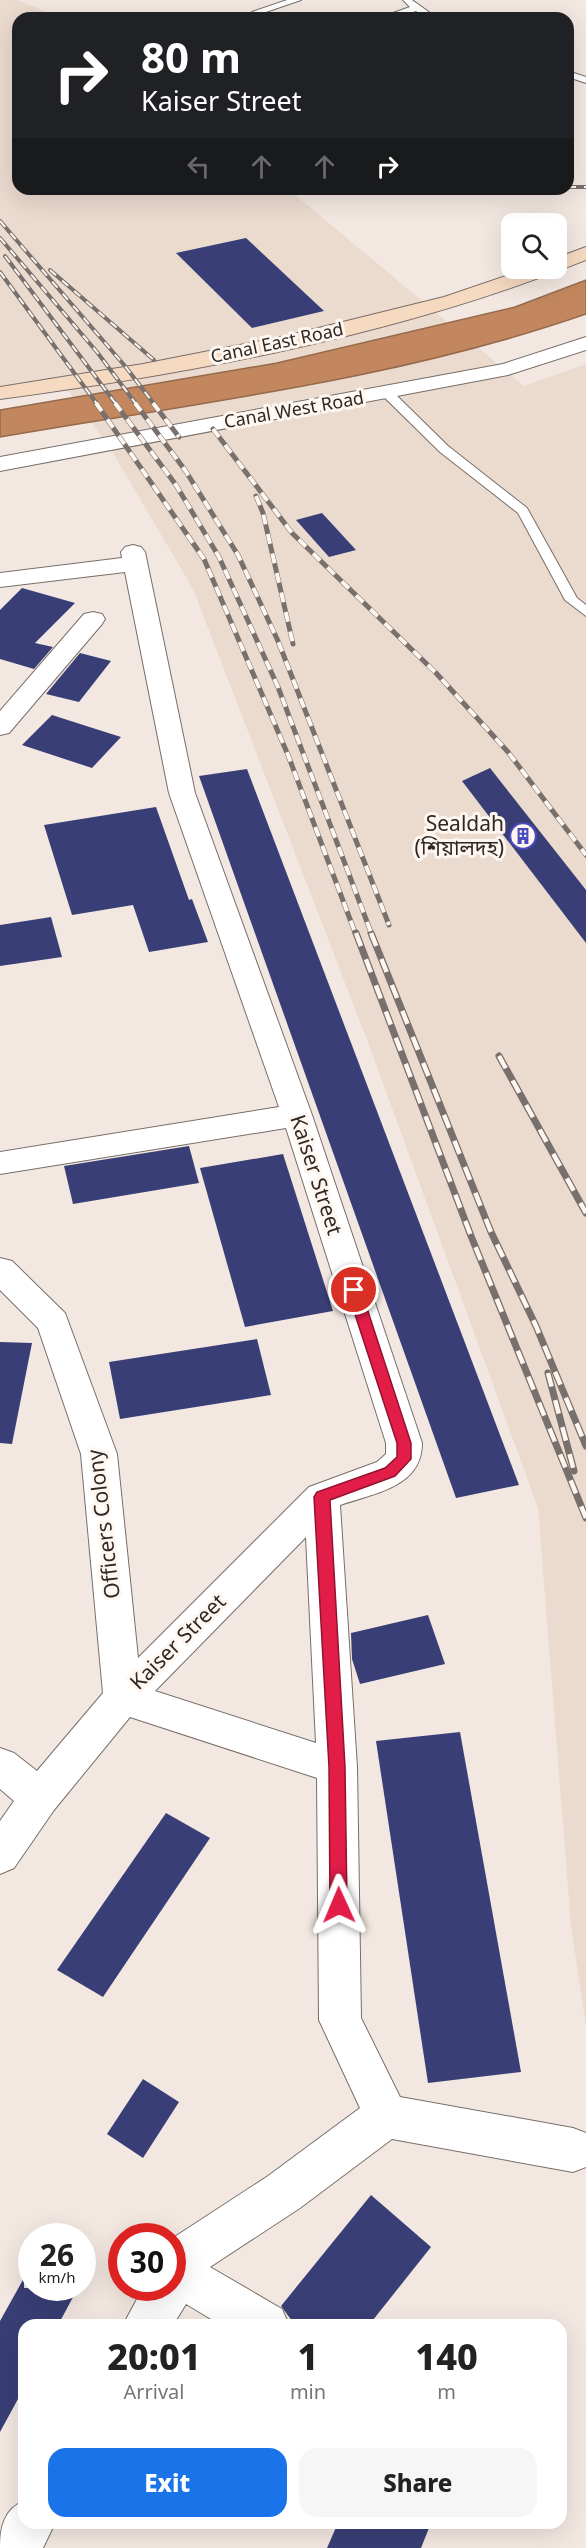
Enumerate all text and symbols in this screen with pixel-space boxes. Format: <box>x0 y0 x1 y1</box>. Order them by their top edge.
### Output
text: 80 m <box>141 28 241 85</box>
icon: right <box>42 36 120 114</box>
text: Kaiser Street <box>141 82 302 119</box>
icon: left <box>182 150 215 183</box>
icon: ahead <box>245 150 278 183</box>
icon: ahead <box>308 150 341 183</box>
icon: right <box>371 150 404 183</box>
map controls <box>501 213 567 279</box>
button: search <box>501 213 567 279</box>
street label: Canal East Road <box>208 316 345 368</box>
street label: Canal West Road <box>222 385 366 433</box>
place label: Sealdah (শিয়ালদহ) <box>415 809 504 861</box>
building icon: Sealdah (শিয়ালদহ) <box>508 821 538 851</box>
street label: Kaiser Street <box>284 1111 350 1239</box>
pin <box>328 1264 379 1315</box>
icon: arrive <box>337 1273 370 1306</box>
street label: Officers Colony <box>80 1448 126 1600</box>
street label: Kaiser Street <box>123 1587 232 1695</box>
position arrow <box>307 1873 371 1937</box>
speed limit sign: 30 <box>108 2223 186 2301</box>
text: 26 <box>40 2234 74 2275</box>
text: km/h <box>39 2267 75 2287</box>
text: 20:01 <box>107 2332 201 2381</box>
text: 1 <box>298 2332 318 2381</box>
text: 140 <box>415 2332 478 2381</box>
text: Arrival <box>123 2378 184 2405</box>
text: min <box>290 2378 326 2405</box>
text: m <box>437 2378 456 2405</box>
button: Exit <box>48 2448 287 2517</box>
button: Share <box>299 2448 537 2517</box>

